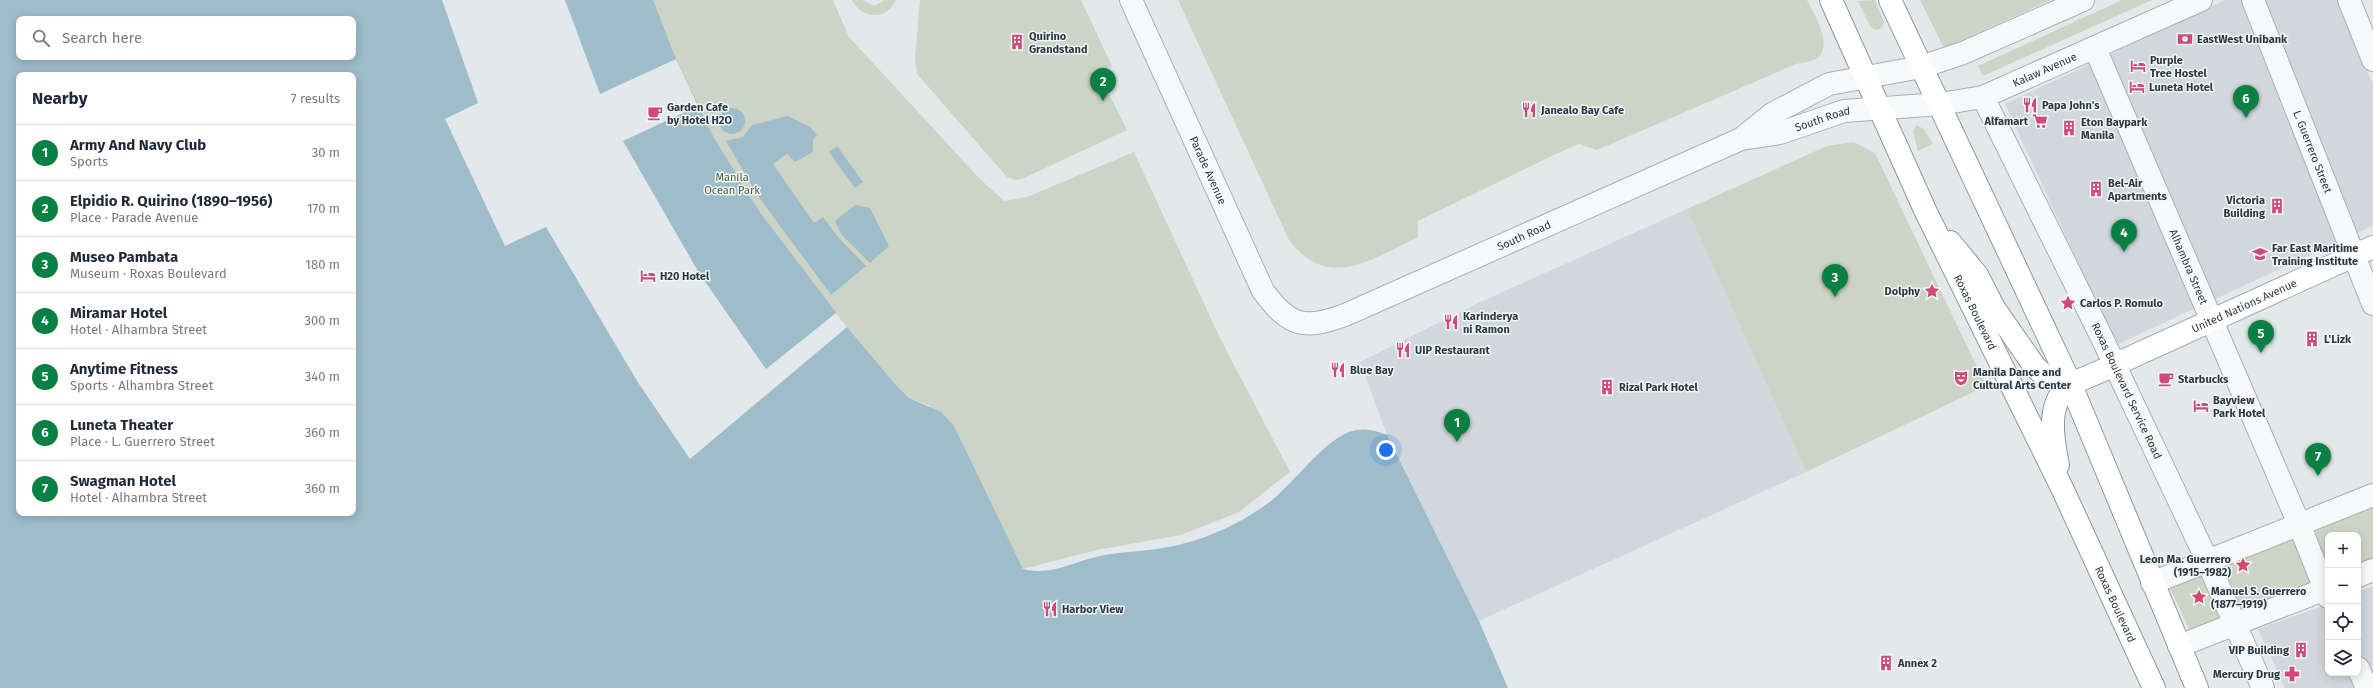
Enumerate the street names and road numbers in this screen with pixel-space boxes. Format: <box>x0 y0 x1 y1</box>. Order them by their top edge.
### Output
street label: Kalaw Avenue <box>2011 50 2079 90</box>
street label: South Road <box>1793 105 1851 134</box>
street label: L. Guerrero Street <box>2290 109 2335 195</box>
street label: Parade Avenue <box>1187 134 1229 207</box>
street label: South Road <box>1495 218 1553 254</box>
street label: Alhambra Street <box>2166 227 2210 307</box>
street label: Roxas Boulevard <box>1951 273 1999 352</box>
street label: United Nations Avenue <box>2190 277 2299 336</box>
street label: Roxas Boulevard Service Road <box>2088 321 2164 461</box>
street label: Roxas Boulevard <box>2092 564 2138 645</box>

